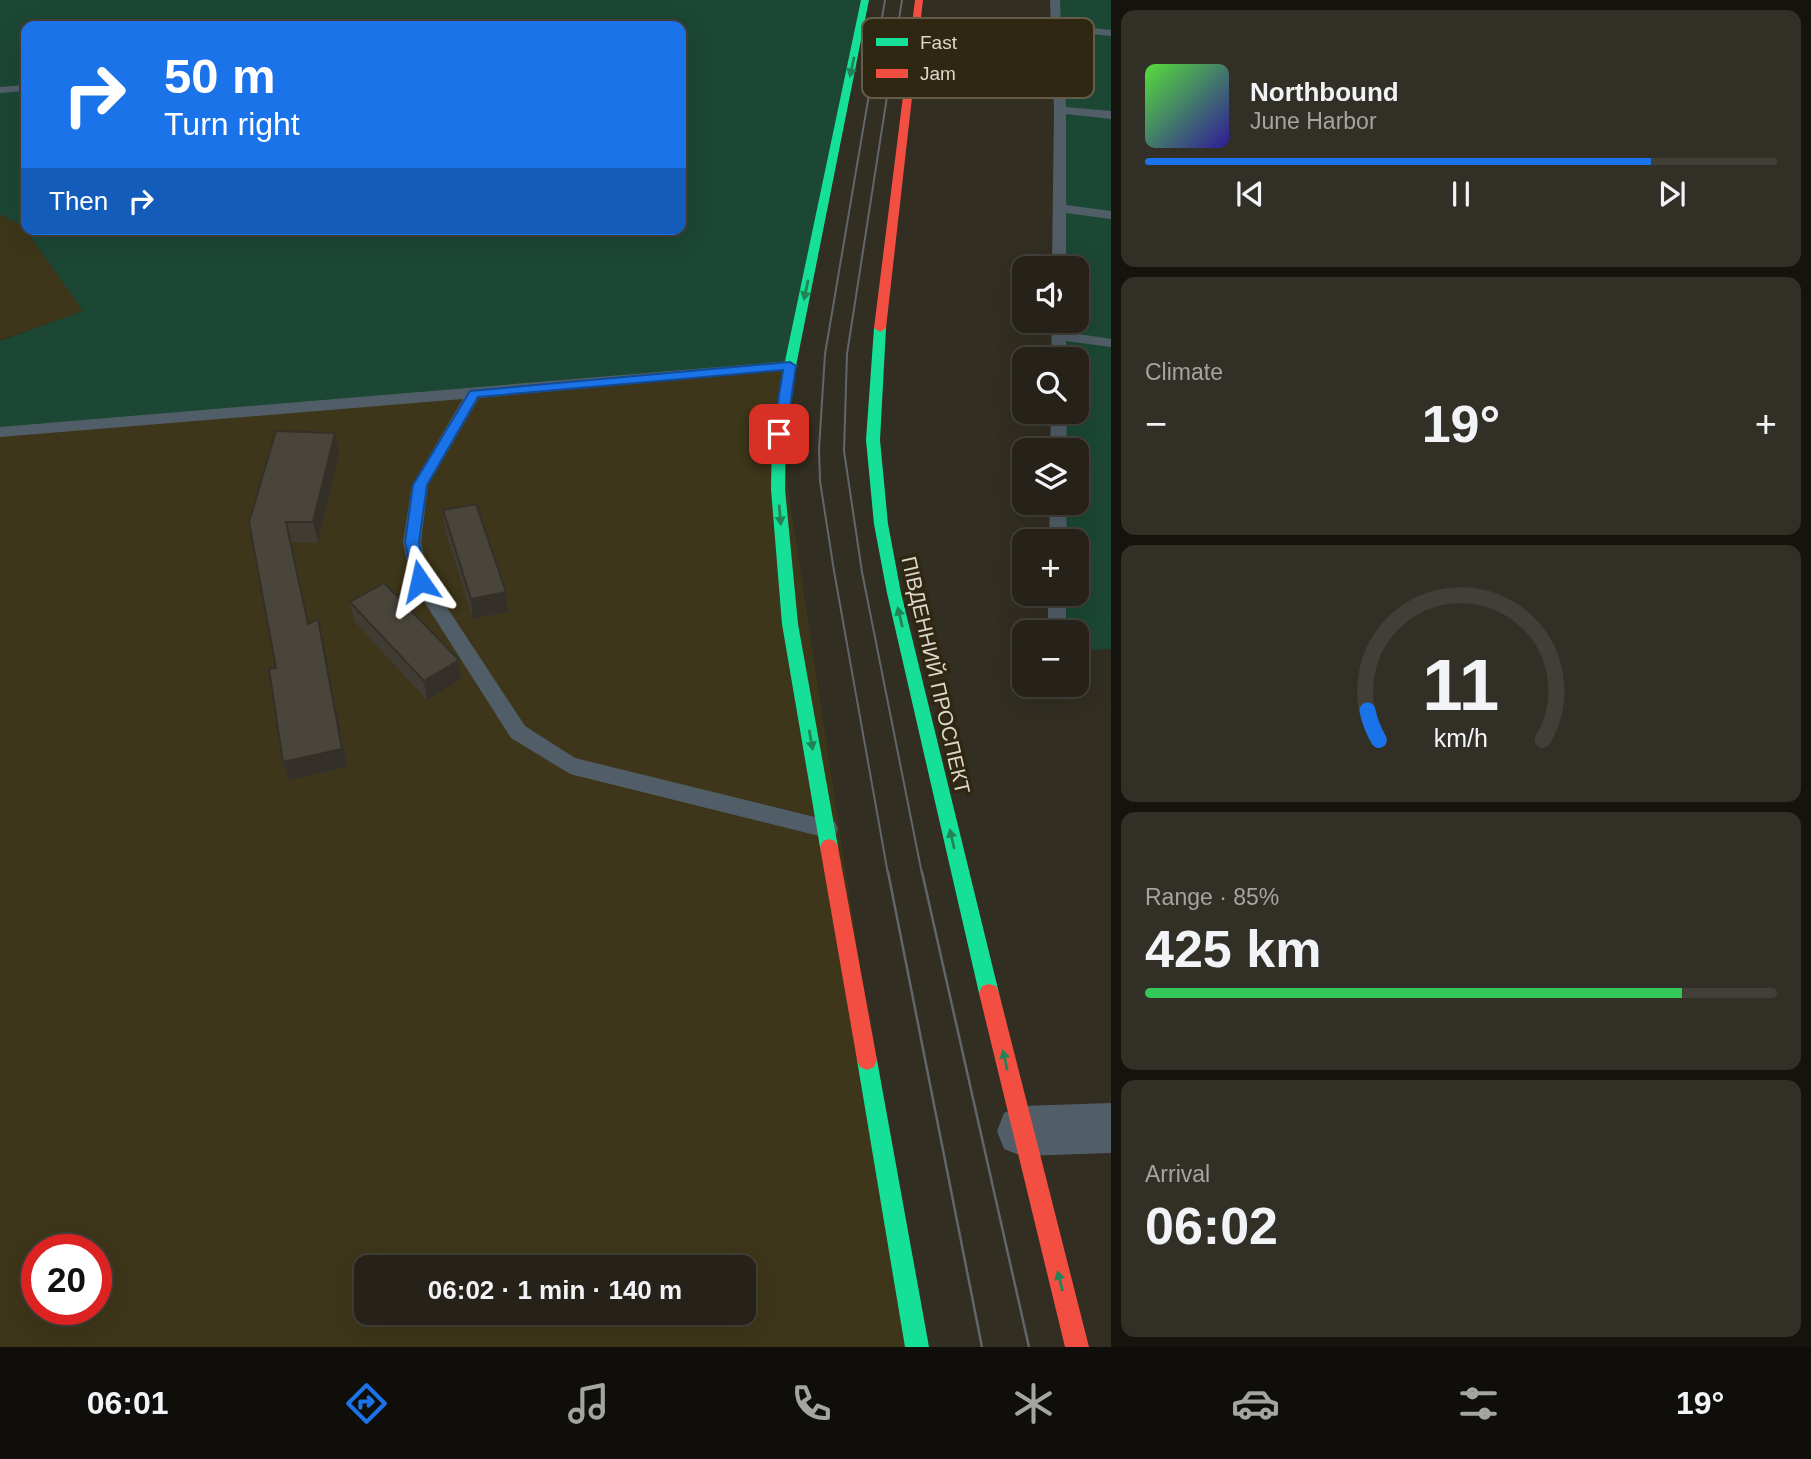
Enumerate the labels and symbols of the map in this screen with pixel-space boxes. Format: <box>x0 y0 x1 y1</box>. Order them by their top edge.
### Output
legend <box>862 18 1094 98</box>
text: Fast <box>920 32 958 53</box>
one-way arrow <box>846 56 857 78</box>
text: Jam <box>920 63 956 84</box>
one-way arrow <box>800 279 811 301</box>
pin <box>749 404 809 464</box>
one-way arrow <box>775 504 786 526</box>
position arrow <box>383 544 457 618</box>
street label: ПІВДЕННИЙ ПРОСПЕКТ <box>897 554 975 796</box>
one-way arrow <box>894 606 905 628</box>
one-way arrow <box>806 729 817 751</box>
one-way arrow <box>946 828 957 850</box>
one-way arrow <box>999 1049 1010 1071</box>
speed limit sign: 20 <box>21 1234 112 1325</box>
one-way arrow <box>1054 1270 1065 1292</box>

